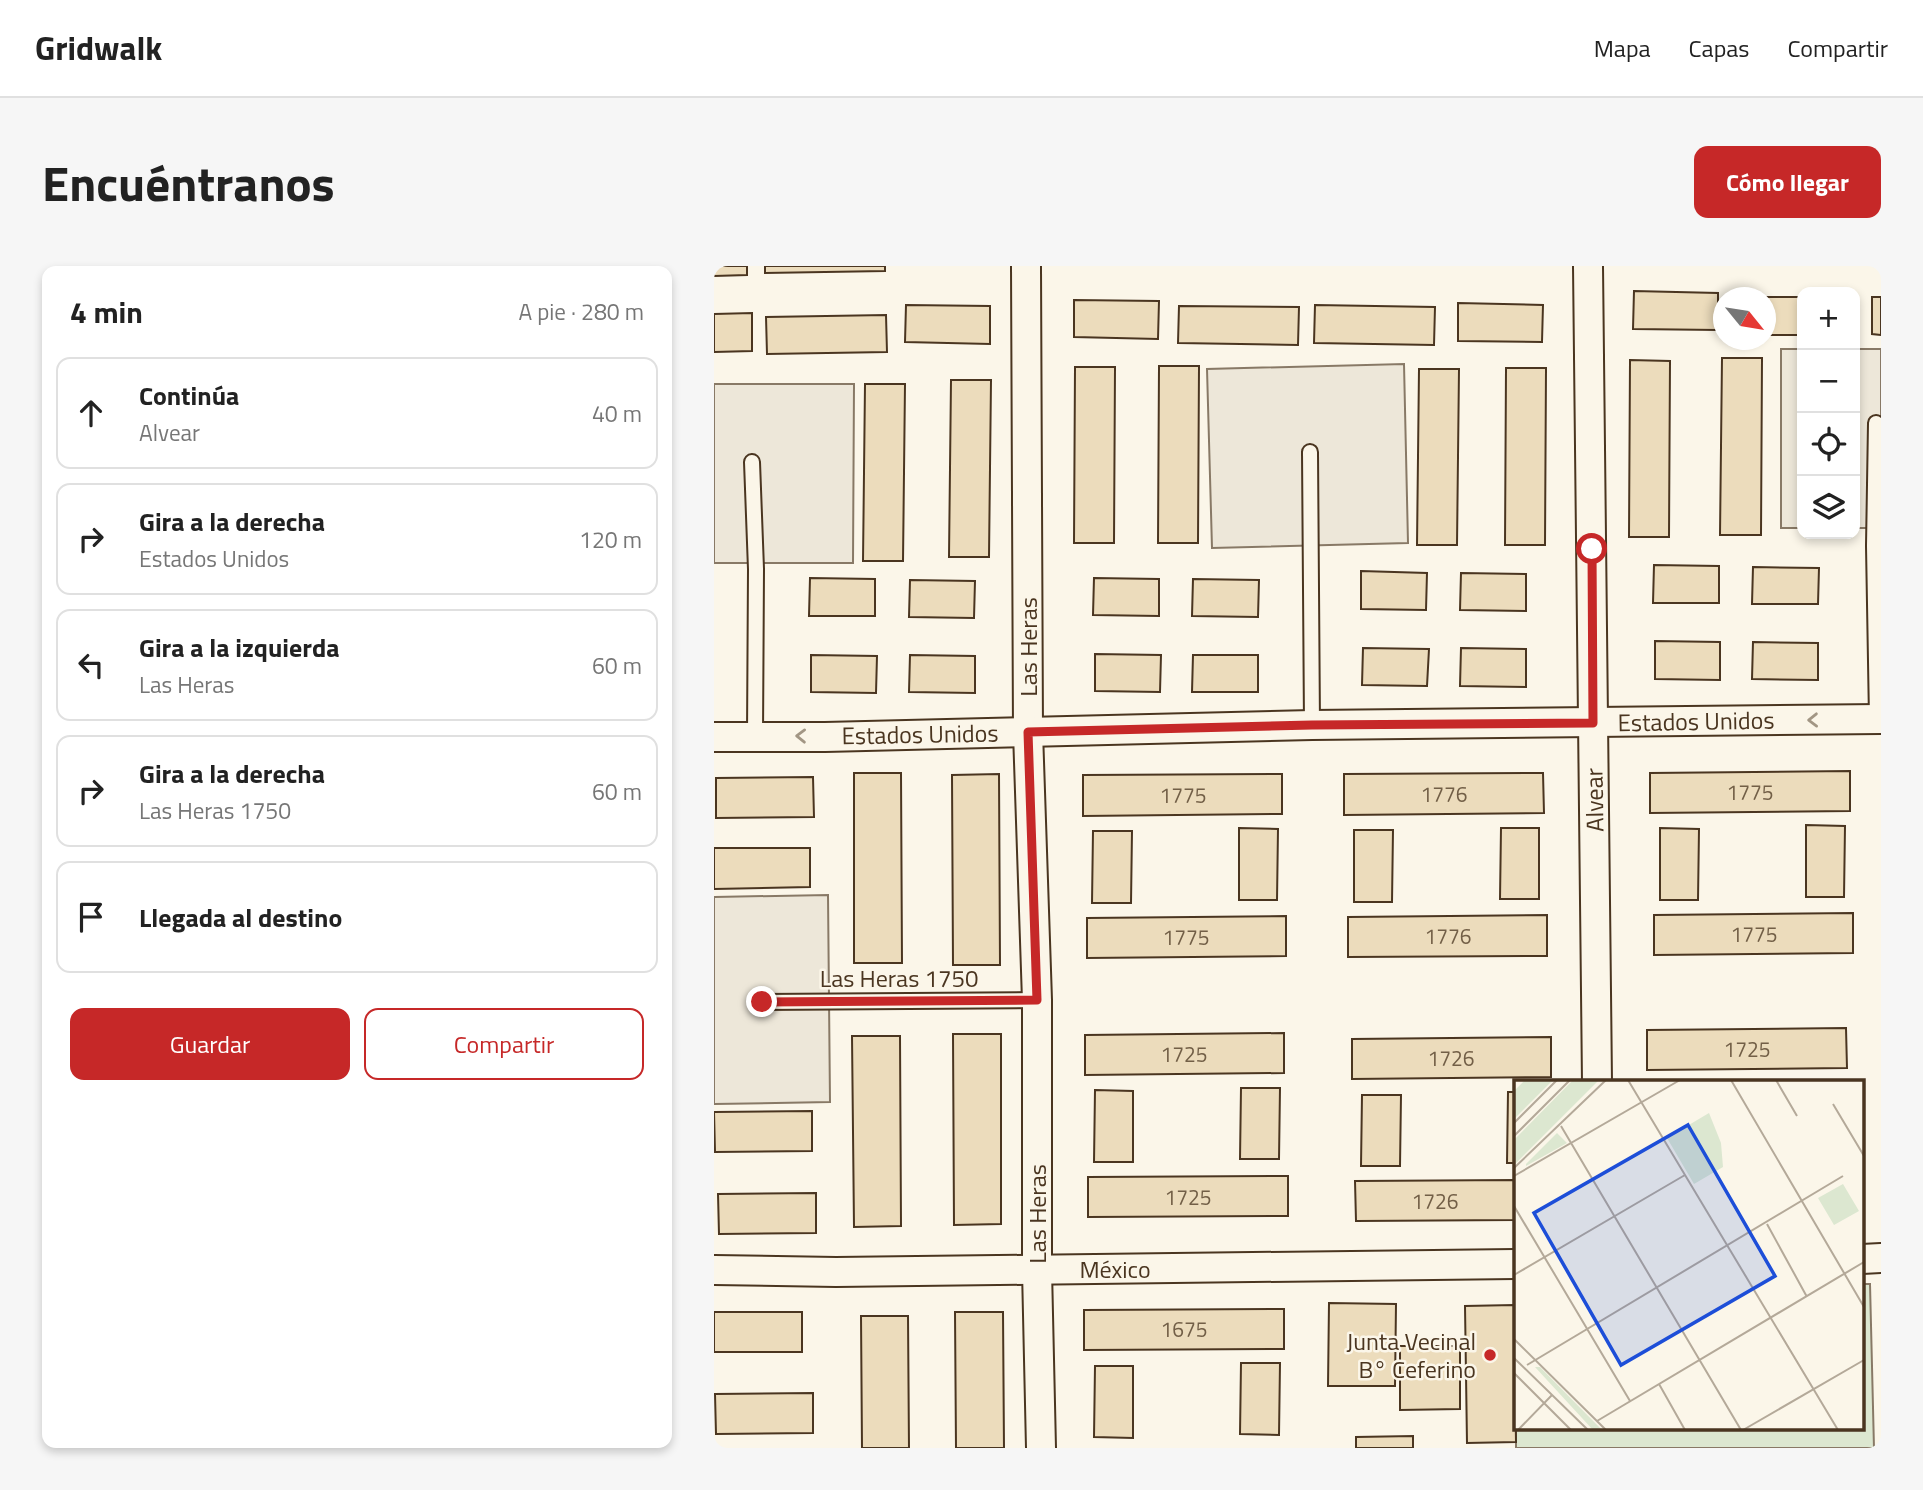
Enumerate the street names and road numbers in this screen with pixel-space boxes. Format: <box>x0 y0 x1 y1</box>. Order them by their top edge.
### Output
street label: Las Heras <box>1010 597 1046 697</box>
street label: Estados Unidos <box>1617 702 1775 740</box>
street label: Estados Unidos <box>841 715 999 753</box>
street label: Alvear <box>1575 768 1613 832</box>
street label: Las Heras 1750 <box>820 960 978 996</box>
street label: Las Heras <box>1019 1164 1055 1264</box>
street label: México <box>1079 1251 1151 1287</box>

